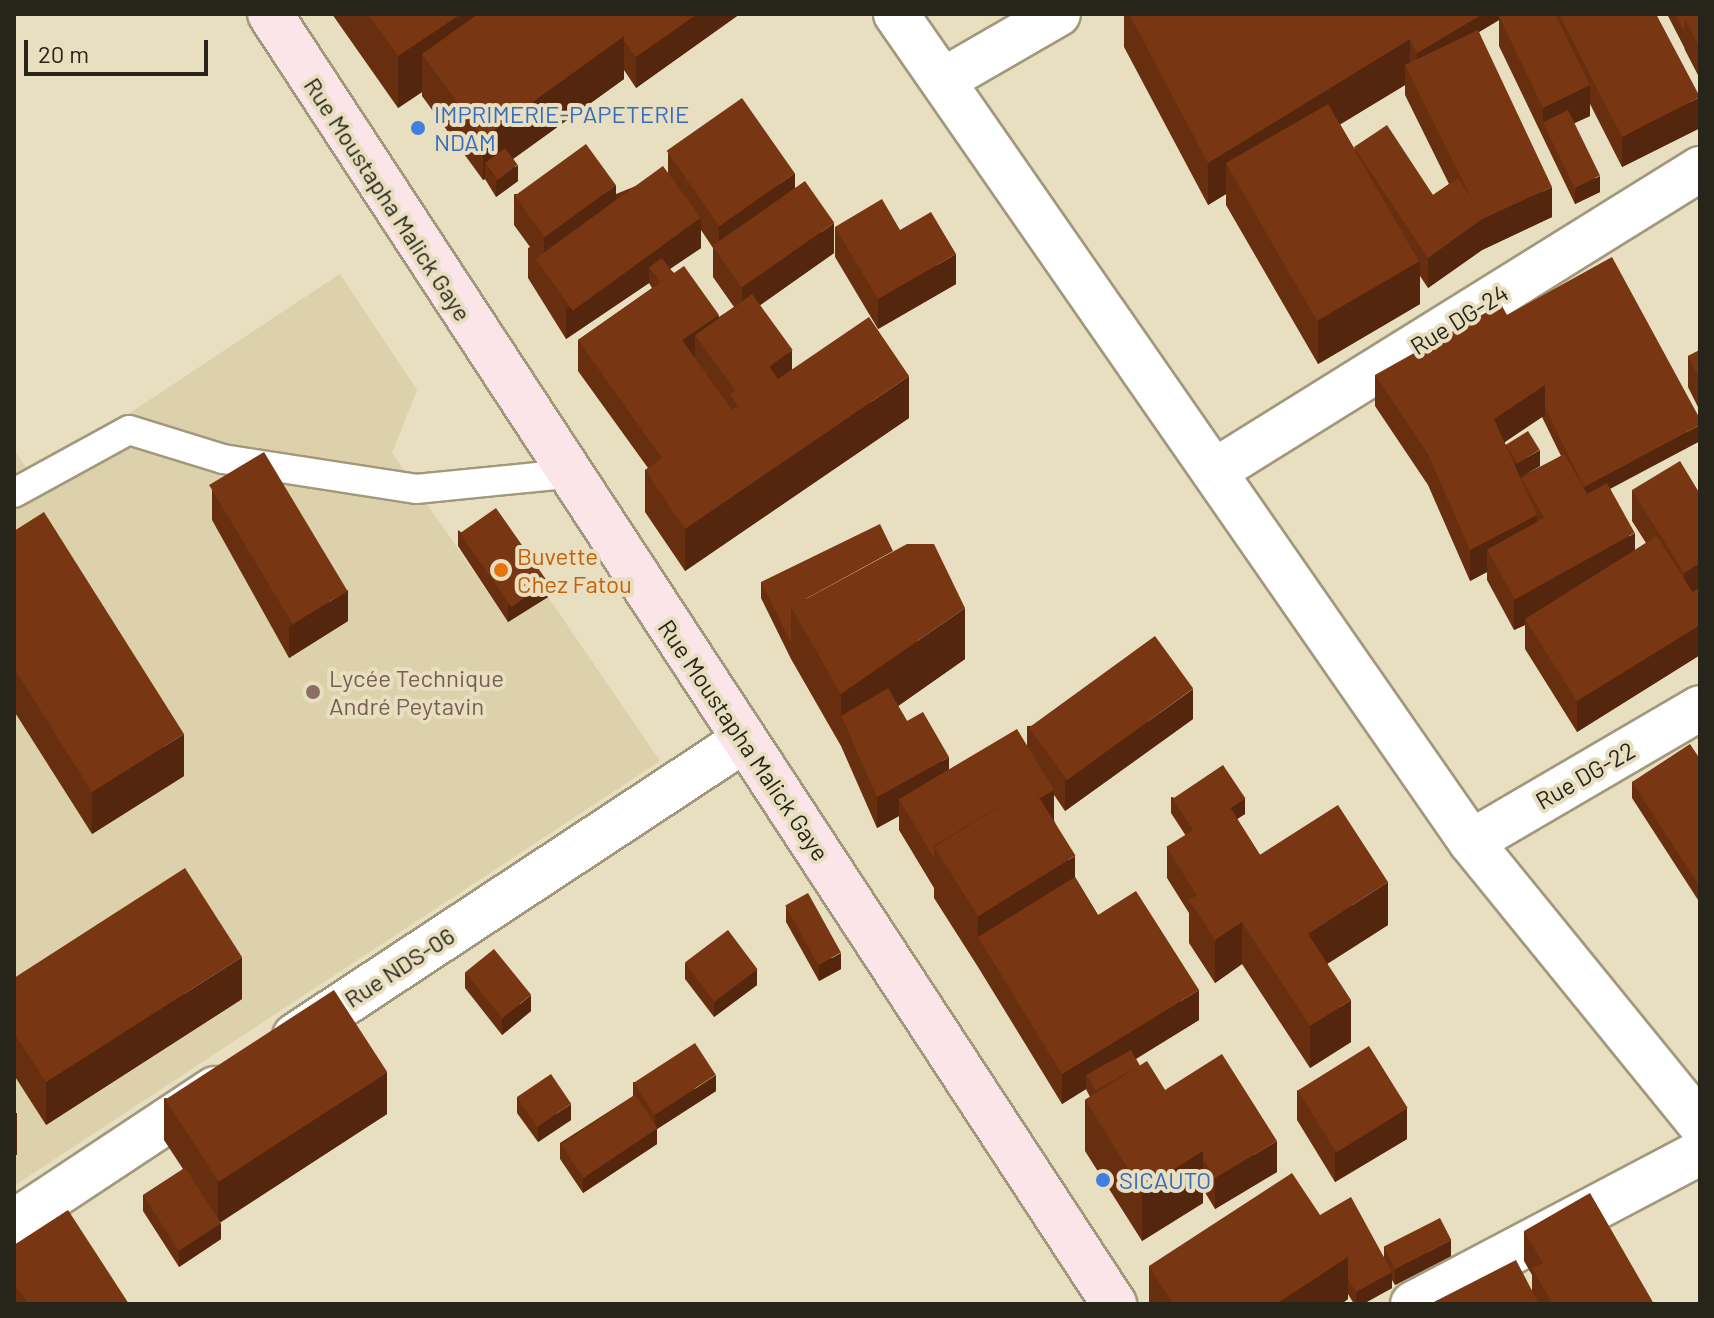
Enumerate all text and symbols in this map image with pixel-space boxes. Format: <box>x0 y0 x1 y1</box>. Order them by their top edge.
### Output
scale bar <box>28 24 212 74</box>
text: 20 m <box>38 39 89 68</box>
street label: Rue Moustapha Malick Gaye <box>298 72 478 326</box>
place label: IMPRIMERIE-PAPETERIE NDAM <box>434 100 690 156</box>
marker: IMPRIMERIE-PAPETERIE NDAM <box>409 119 427 137</box>
street label: Rue DG-24 <box>1405 278 1513 360</box>
place label: Buvette Chez Fatou <box>517 542 632 598</box>
marker: Buvette Chez Fatou <box>492 561 510 579</box>
street label: Rue Moustapha Malick Gaye <box>653 614 835 866</box>
place label: Lycée Technique André Peytavin <box>329 664 504 720</box>
marker: Lycée Technique André Peytavin <box>304 683 322 701</box>
street label: Rue DG-22 <box>1530 735 1640 815</box>
street label: Rue NDS-06 <box>339 921 459 1013</box>
place label: SICAUTO <box>1119 1166 1211 1194</box>
marker: SICAUTO <box>1094 1171 1112 1189</box>

